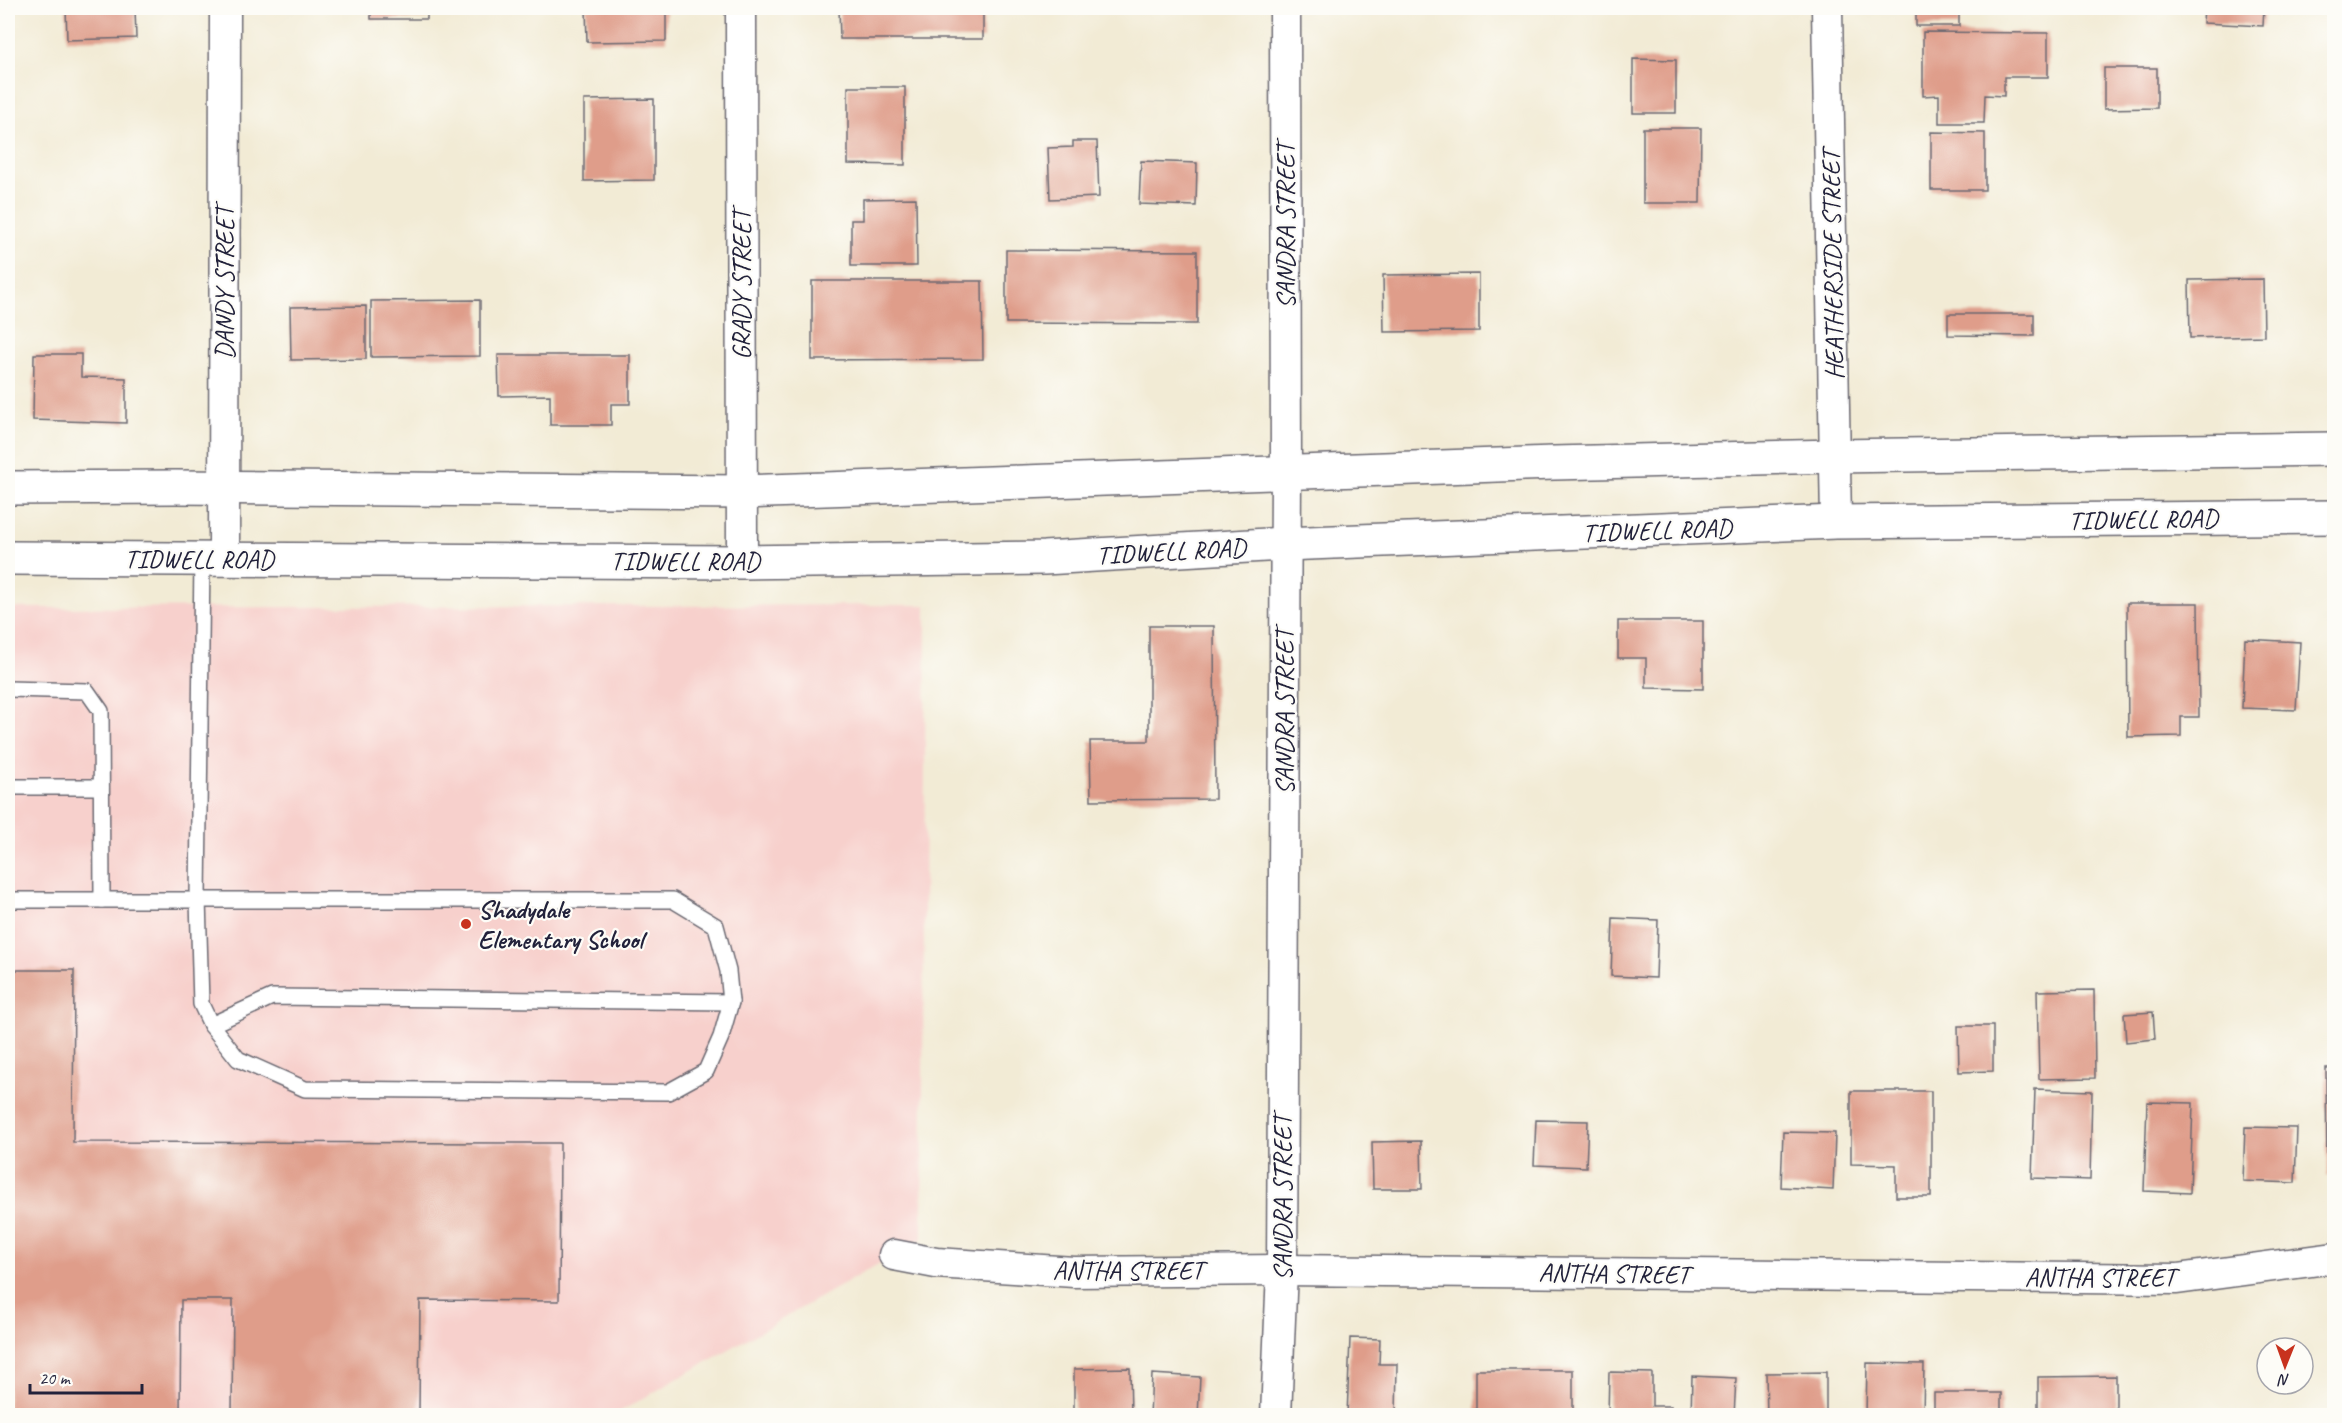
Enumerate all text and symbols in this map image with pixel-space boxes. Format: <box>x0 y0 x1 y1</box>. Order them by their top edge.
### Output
street label: SANDRA STREET <box>1269 137 1302 309</box>
street label: HEATHERSIDE STREET <box>1814 145 1851 380</box>
street label: DANDY STREET <box>208 200 241 360</box>
street label: GRADY STREET <box>725 204 758 360</box>
street label: TIDWELL ROAD <box>2068 502 2220 537</box>
street label: TIDWELL ROAD <box>1582 511 1734 550</box>
street label: TIDWELL ROAD <box>1096 531 1248 572</box>
street label: TIDWELL ROAD <box>124 543 275 576</box>
street label: TIDWELL ROAD <box>610 545 761 578</box>
street label: SANDRA STREET <box>1268 623 1301 795</box>
place label: Shadydale Elementary School <box>478 893 648 956</box>
marker: Shadydale Elementary School <box>459 917 473 931</box>
street label: SANDRA STREET <box>1266 1109 1299 1281</box>
street label: ANTHA STREET <box>1053 1254 1208 1287</box>
street label: ANTHA STREET <box>1538 1256 1695 1291</box>
street label: ANTHA STREET <box>2025 1261 2180 1294</box>
north arrow <box>2255 1336 2315 1396</box>
scale bar <box>30 1357 142 1395</box>
text: 20 m <box>39 1367 72 1389</box>
text: N <box>2277 1370 2290 1390</box>

